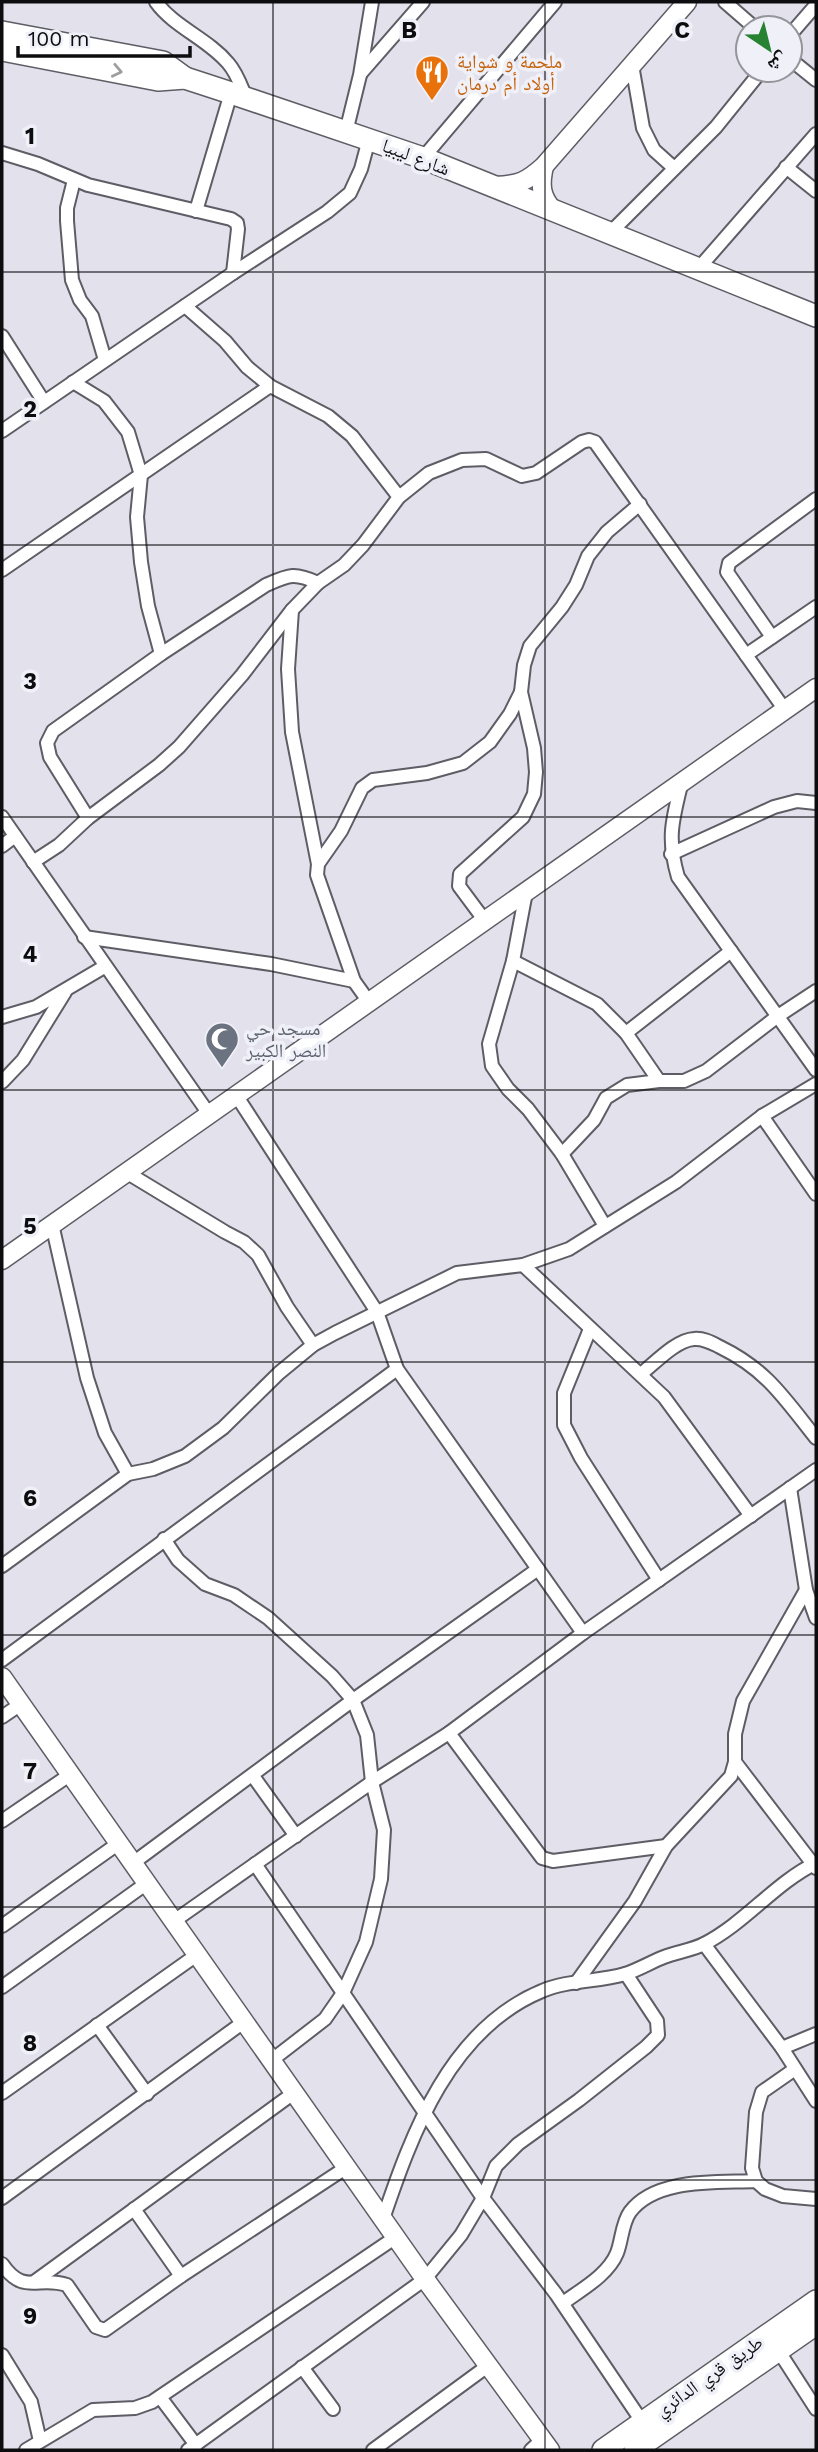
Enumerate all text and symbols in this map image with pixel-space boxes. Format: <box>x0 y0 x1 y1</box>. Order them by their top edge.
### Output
scale bar <box>18 14 189 58</box>
north arrow <box>734 14 804 84</box>
text: B <box>401 17 417 44</box>
text: C <box>674 17 690 44</box>
text: 100 m <box>28 26 90 51</box>
text: ش <box>764 47 793 78</box>
place label: ملحمة و شواية أولاد أم درمان <box>457 50 562 97</box>
restaurant icon: ملحمة و شواية أولاد أم درمان <box>413 53 451 102</box>
one-way arrow <box>111 63 123 78</box>
text: 1 <box>25 123 35 150</box>
street label: شارع ليبيا <box>379 134 453 180</box>
text: 2 <box>23 396 37 423</box>
text: 3 <box>23 668 37 695</box>
text: 4 <box>23 941 38 968</box>
place label: مسجد حي النصر الكبير <box>245 1017 326 1062</box>
mosque icon: مسجد حي النصر الكبير <box>203 1020 241 1069</box>
text: 5 <box>23 1213 37 1240</box>
text: 6 <box>23 1485 37 1512</box>
text: 7 <box>23 1758 37 1785</box>
text: 8 <box>23 2030 37 2057</box>
text: 9 <box>23 2303 37 2330</box>
street label: طريق قري الدائري <box>651 2330 769 2425</box>

